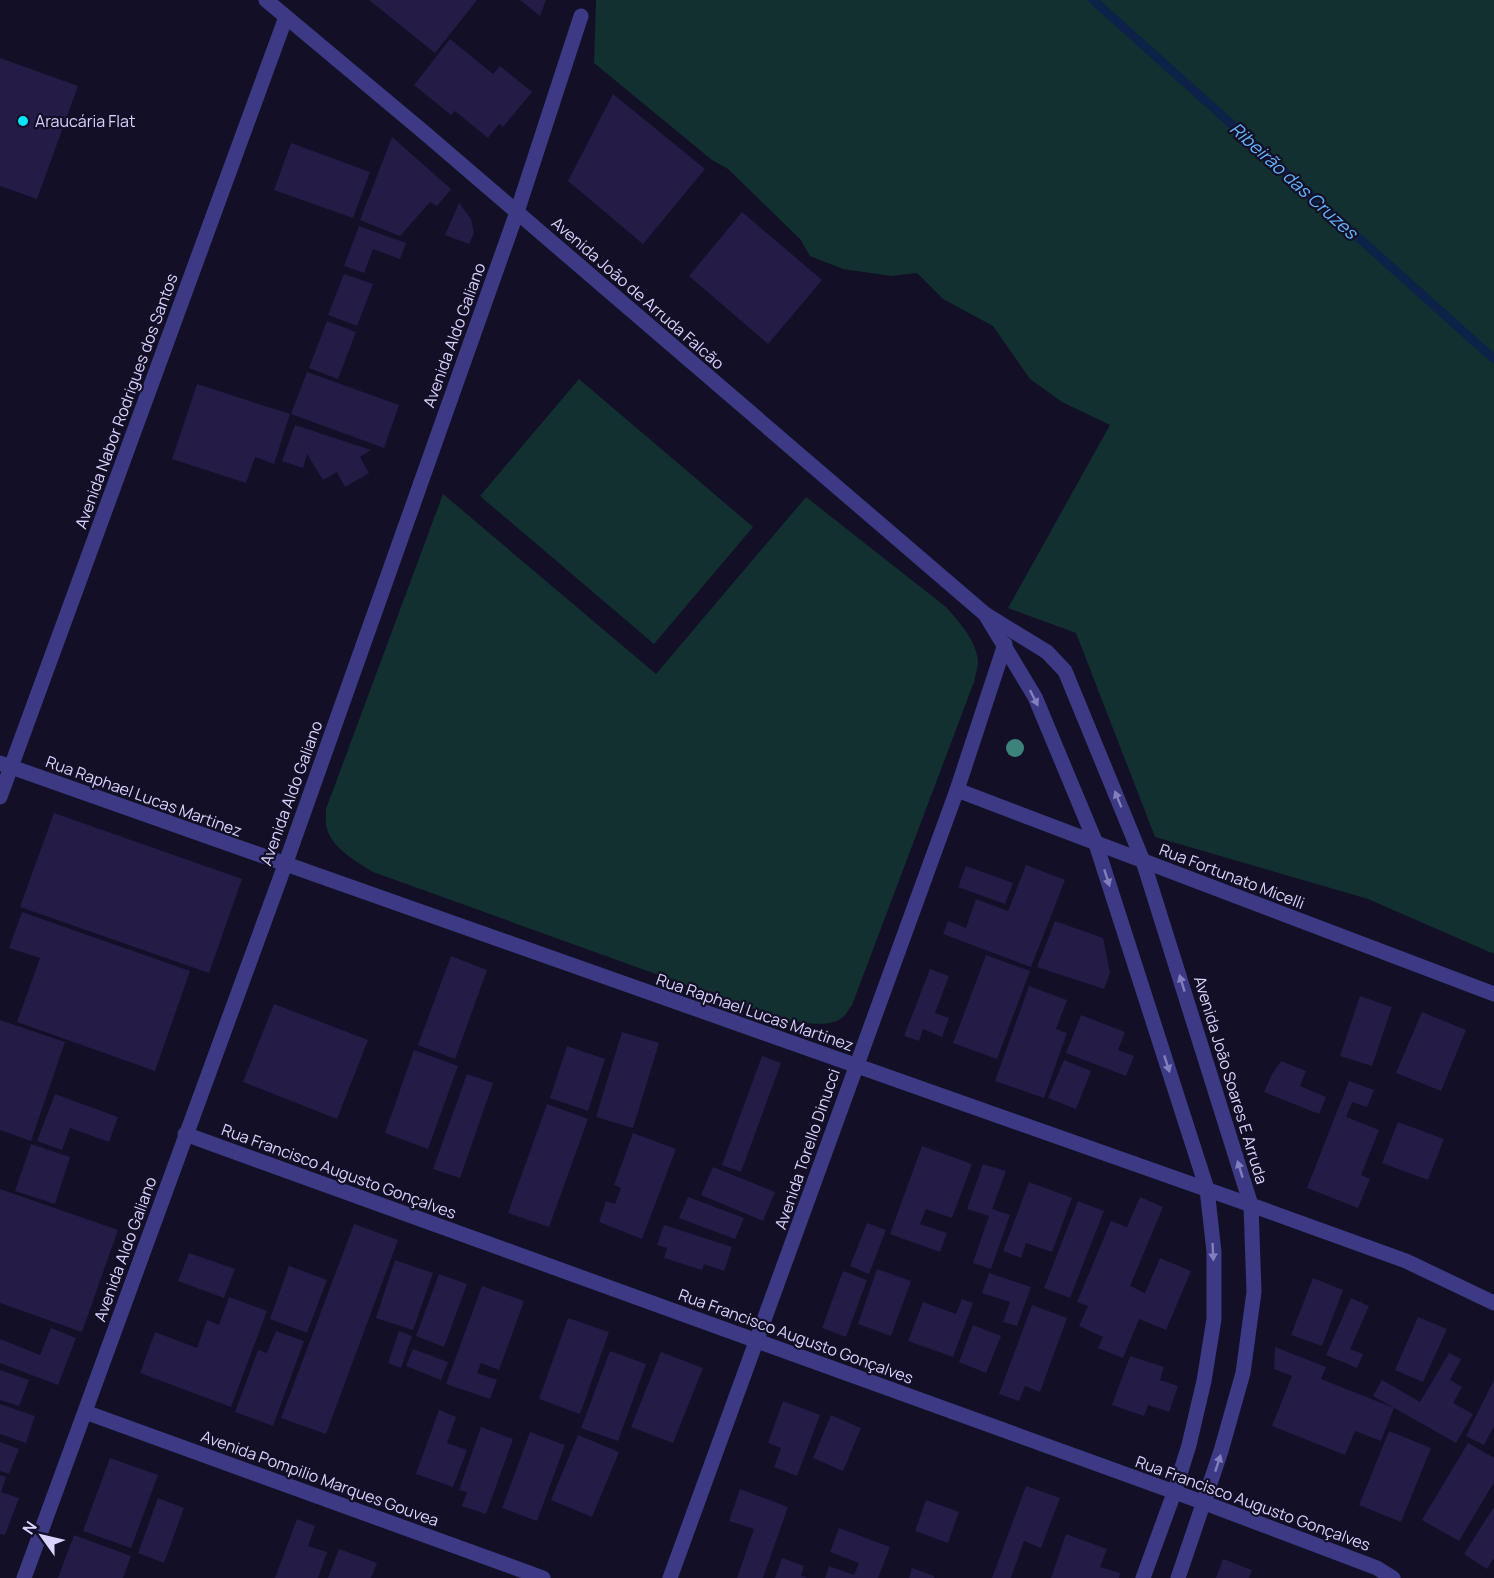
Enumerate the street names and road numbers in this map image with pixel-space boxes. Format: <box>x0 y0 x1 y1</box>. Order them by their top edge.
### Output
street label: Avenida João de Arruda Falcão <box>547 212 729 374</box>
street label: Avenida Aldo Galiano <box>418 259 490 411</box>
street label: Avenida Nabor Rodrigues dos Santos <box>69 270 183 532</box>
street label: Avenida Aldo Galiano <box>255 717 327 869</box>
street label: Rua Raphael Lucas Martinez <box>43 750 245 842</box>
street label: Rua Fortunato Micelli <box>1156 838 1308 914</box>
street label: Rua Raphael Lucas Martinez <box>653 968 857 1056</box>
street label: Avenida João Soares E Arruda <box>1189 973 1273 1187</box>
street label: Avenida Torello Dinucci <box>769 1066 845 1232</box>
street label: Rua Francisco Augusto Gonçalves <box>218 1118 460 1224</box>
street label: Avenida Aldo Galiano <box>89 1173 161 1325</box>
street label: Rua Francisco Augusto Gonçalves <box>675 1283 917 1389</box>
street label: Avenida Pompilio Marques Gouvea <box>198 1425 442 1531</box>
street label: Rua Francisco Augusto Gonçalves <box>1132 1450 1374 1556</box>

